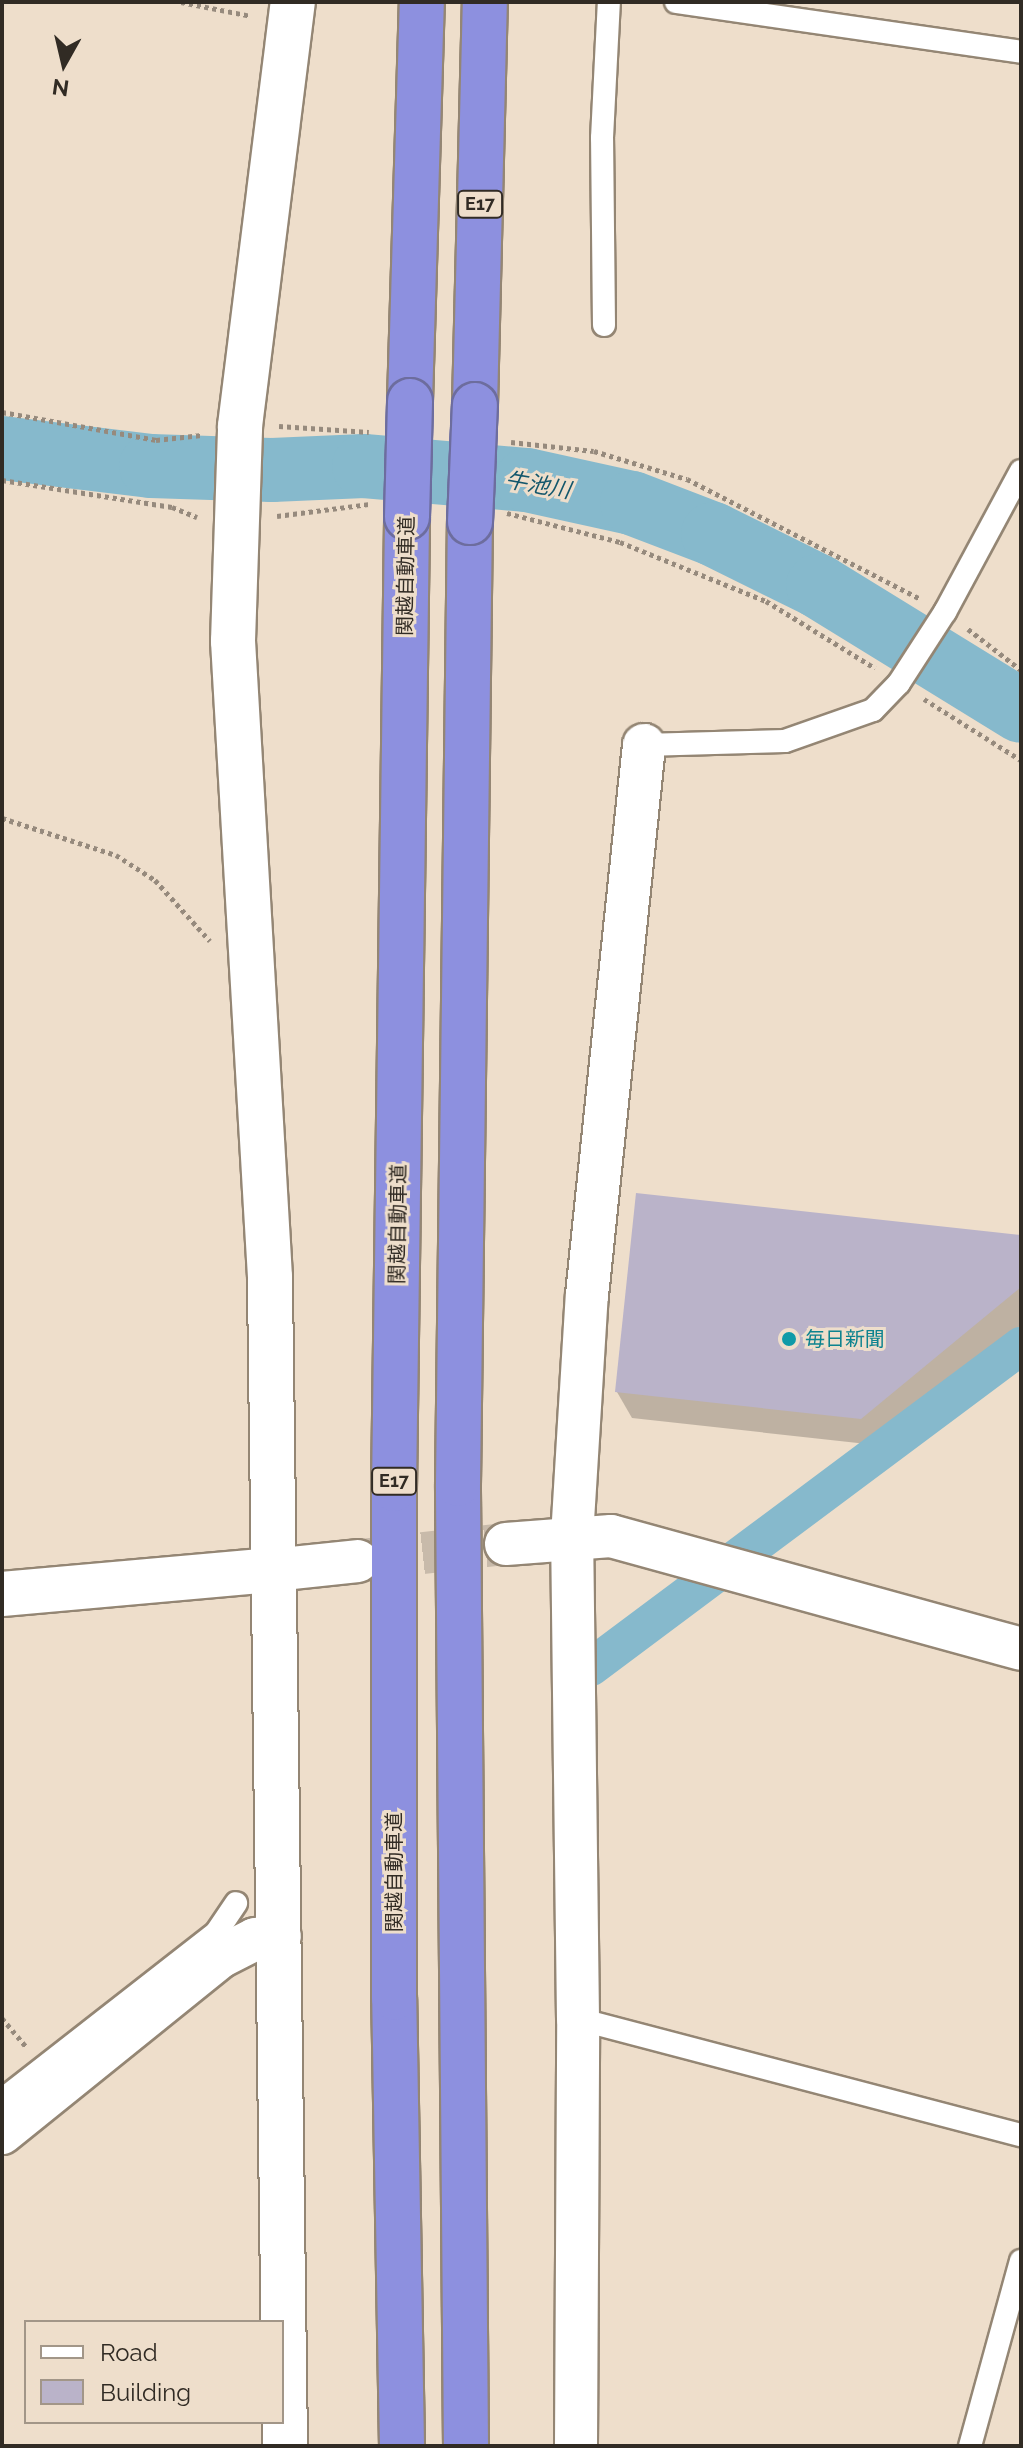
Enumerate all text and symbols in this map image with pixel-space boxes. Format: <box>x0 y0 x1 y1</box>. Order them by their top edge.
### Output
north arrow <box>24 24 104 104</box>
text: N <box>51 74 71 102</box>
road number: E17 <box>456 190 504 218</box>
water label: 牛池川 <box>503 466 573 504</box>
street label: 関越自動車道 <box>393 516 419 636</box>
street label: 関越自動車道 <box>385 1164 411 1284</box>
place label: 毎日新聞 <box>805 1327 885 1351</box>
marker: 毎日新聞 <box>780 1330 798 1348</box>
road number: E17 <box>370 1467 418 1495</box>
street label: 関越自動車道 <box>382 1812 406 1932</box>
legend <box>24 2320 284 2424</box>
text: Road <box>100 2338 158 2367</box>
text: Building <box>100 2378 191 2407</box>

